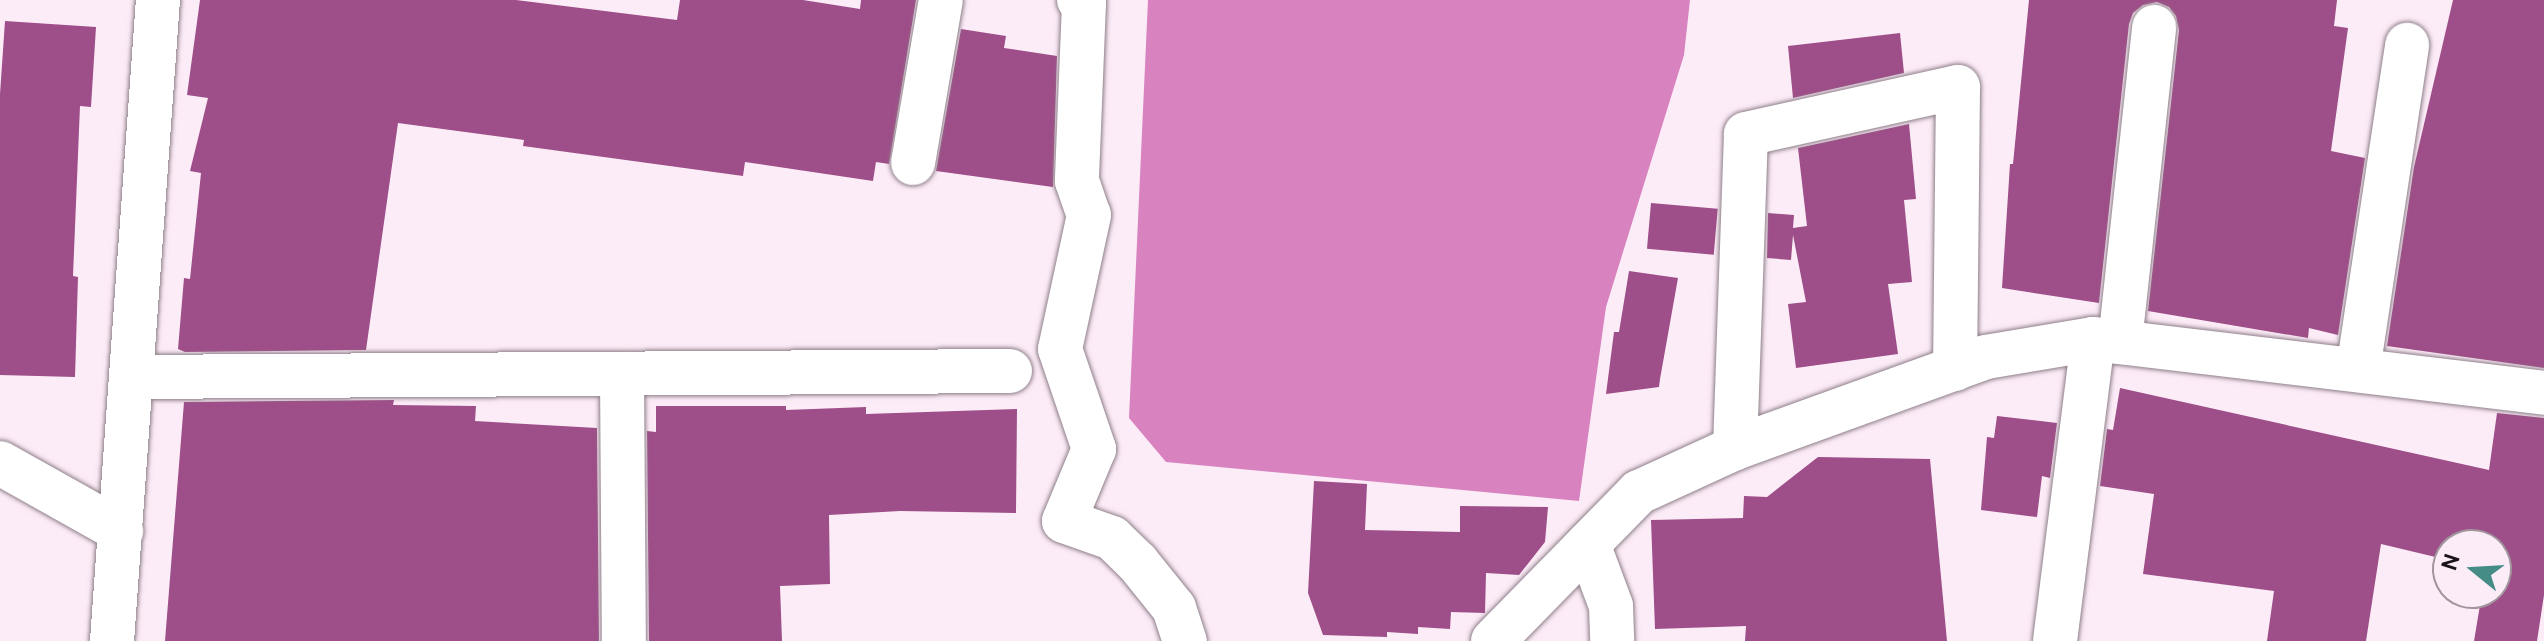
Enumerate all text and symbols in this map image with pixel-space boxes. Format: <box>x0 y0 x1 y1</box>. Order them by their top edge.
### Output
north arrow <box>2432 529 2512 609</box>
text: N <box>2435 550 2466 574</box>

